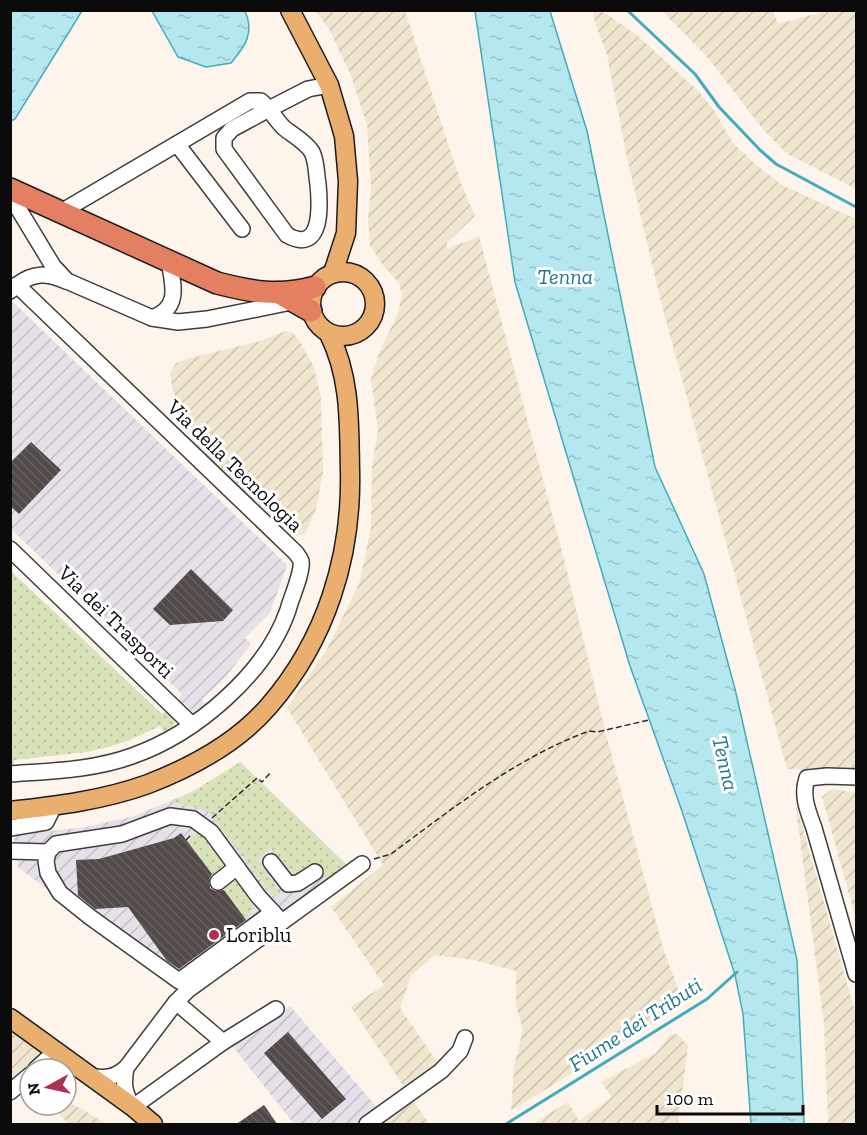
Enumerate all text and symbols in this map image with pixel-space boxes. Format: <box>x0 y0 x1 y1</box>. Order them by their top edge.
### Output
water label: Tenna <box>537 263 593 290</box>
street label: Via della Tecnologia <box>162 394 308 537</box>
street label: Via dei Trasporti <box>53 559 180 683</box>
water label: Tenna <box>706 733 745 793</box>
place label: Loriblu <box>226 922 292 947</box>
marker: Loriblu <box>207 928 221 942</box>
water label: Fiume dei Tributi <box>564 971 707 1078</box>
north arrow <box>18 1057 78 1117</box>
scale bar <box>657 1078 802 1116</box>
text: N <box>23 1082 44 1096</box>
text: 100 m <box>666 1088 714 1110</box>

